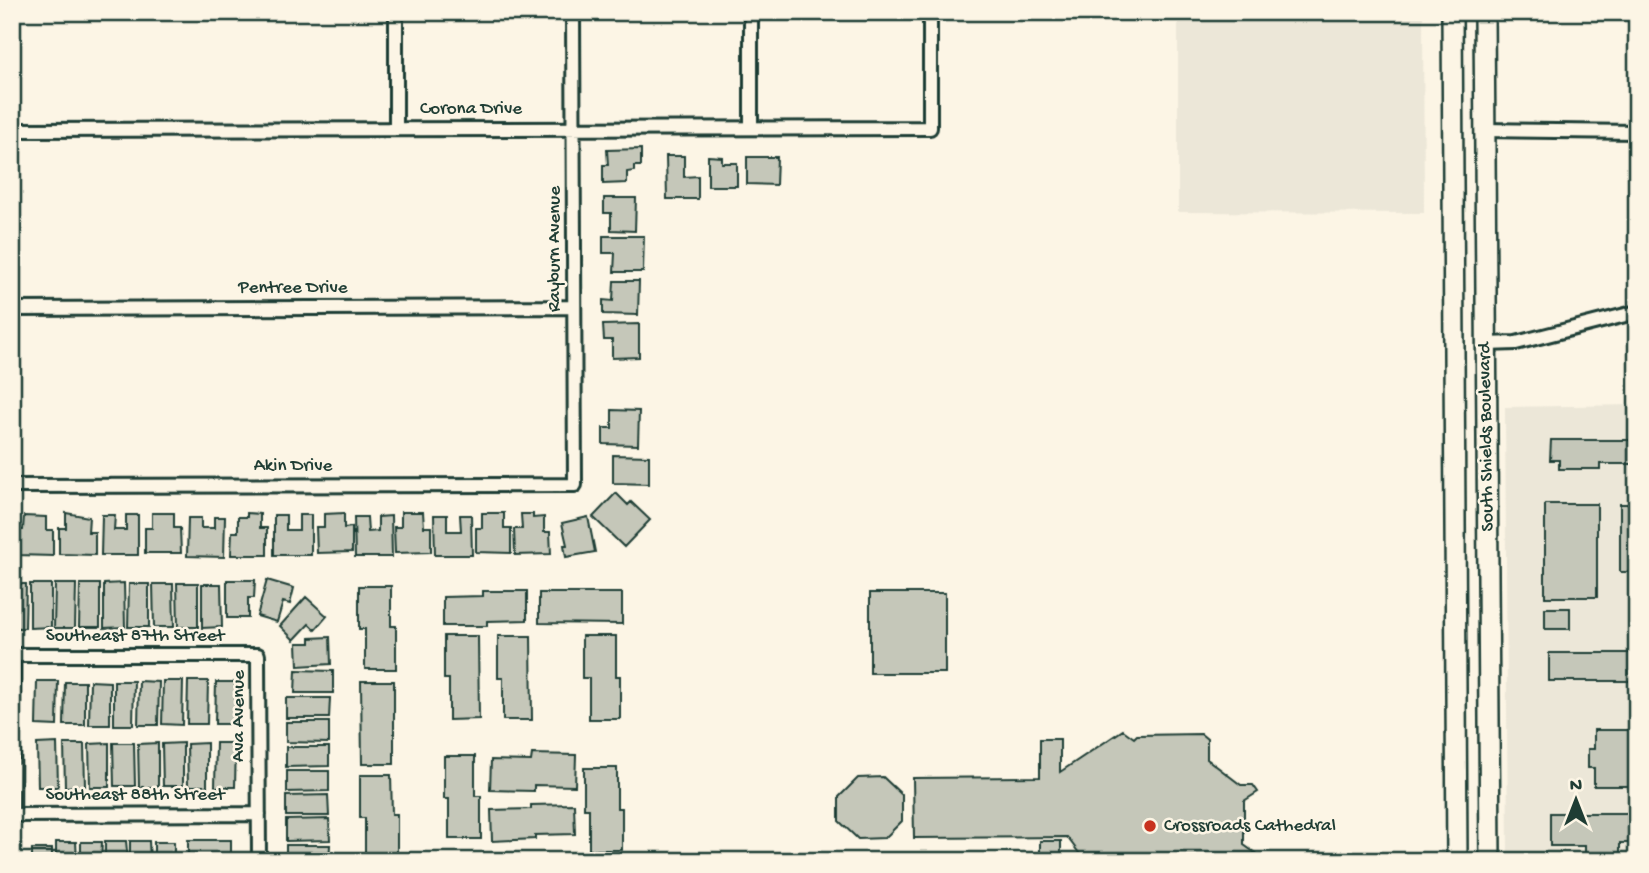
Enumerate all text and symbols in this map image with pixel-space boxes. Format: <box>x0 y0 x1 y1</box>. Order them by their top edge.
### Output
street label: Corona Drive <box>420 98 522 121</box>
street label: Rayburn Avenue <box>544 186 567 312</box>
street label: Pentree Drive <box>237 277 348 300</box>
street label: South Shields Boulevard <box>1474 340 1500 532</box>
street label: Akin Drive <box>254 455 333 478</box>
street label: Southeast 87th Street <box>46 625 227 648</box>
street label: Ava Avenue <box>228 670 251 762</box>
north arrow <box>1540 764 1610 834</box>
text: N <box>1570 775 1582 798</box>
street label: Southeast 88th Street <box>45 784 227 807</box>
place label: Crossroads Cathedral <box>1164 815 1336 838</box>
marker: Crossroads Cathedral <box>1142 818 1158 834</box>

